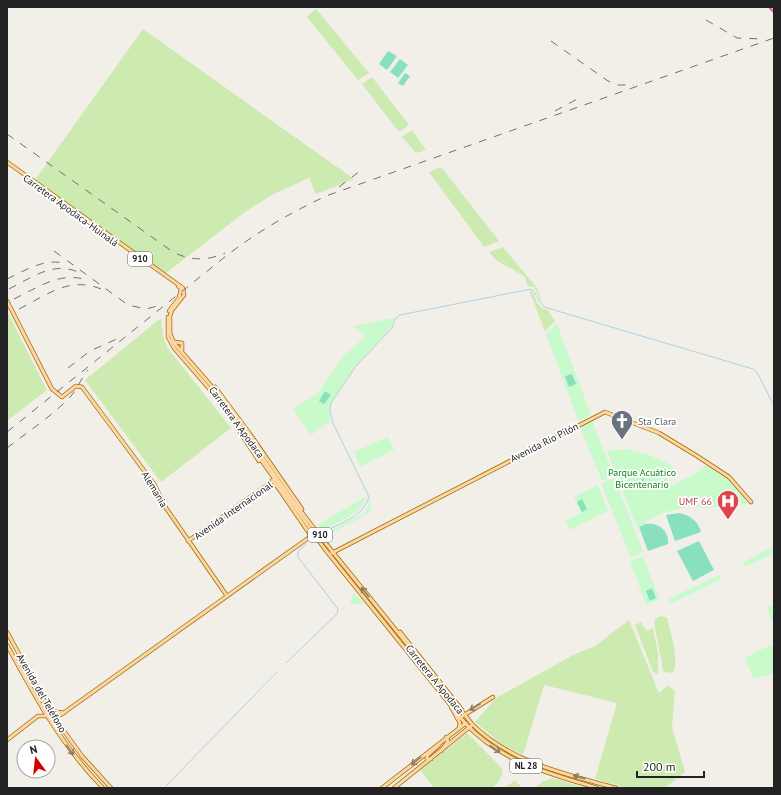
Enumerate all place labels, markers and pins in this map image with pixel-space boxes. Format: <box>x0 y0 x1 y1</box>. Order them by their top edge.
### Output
church icon: Sta Clara <box>609 408 635 441</box>
place label: Sta Clara <box>638 415 676 428</box>
hospital icon: UMF 66 <box>715 488 741 521</box>
place label: UMF 66 <box>679 495 712 508</box>

